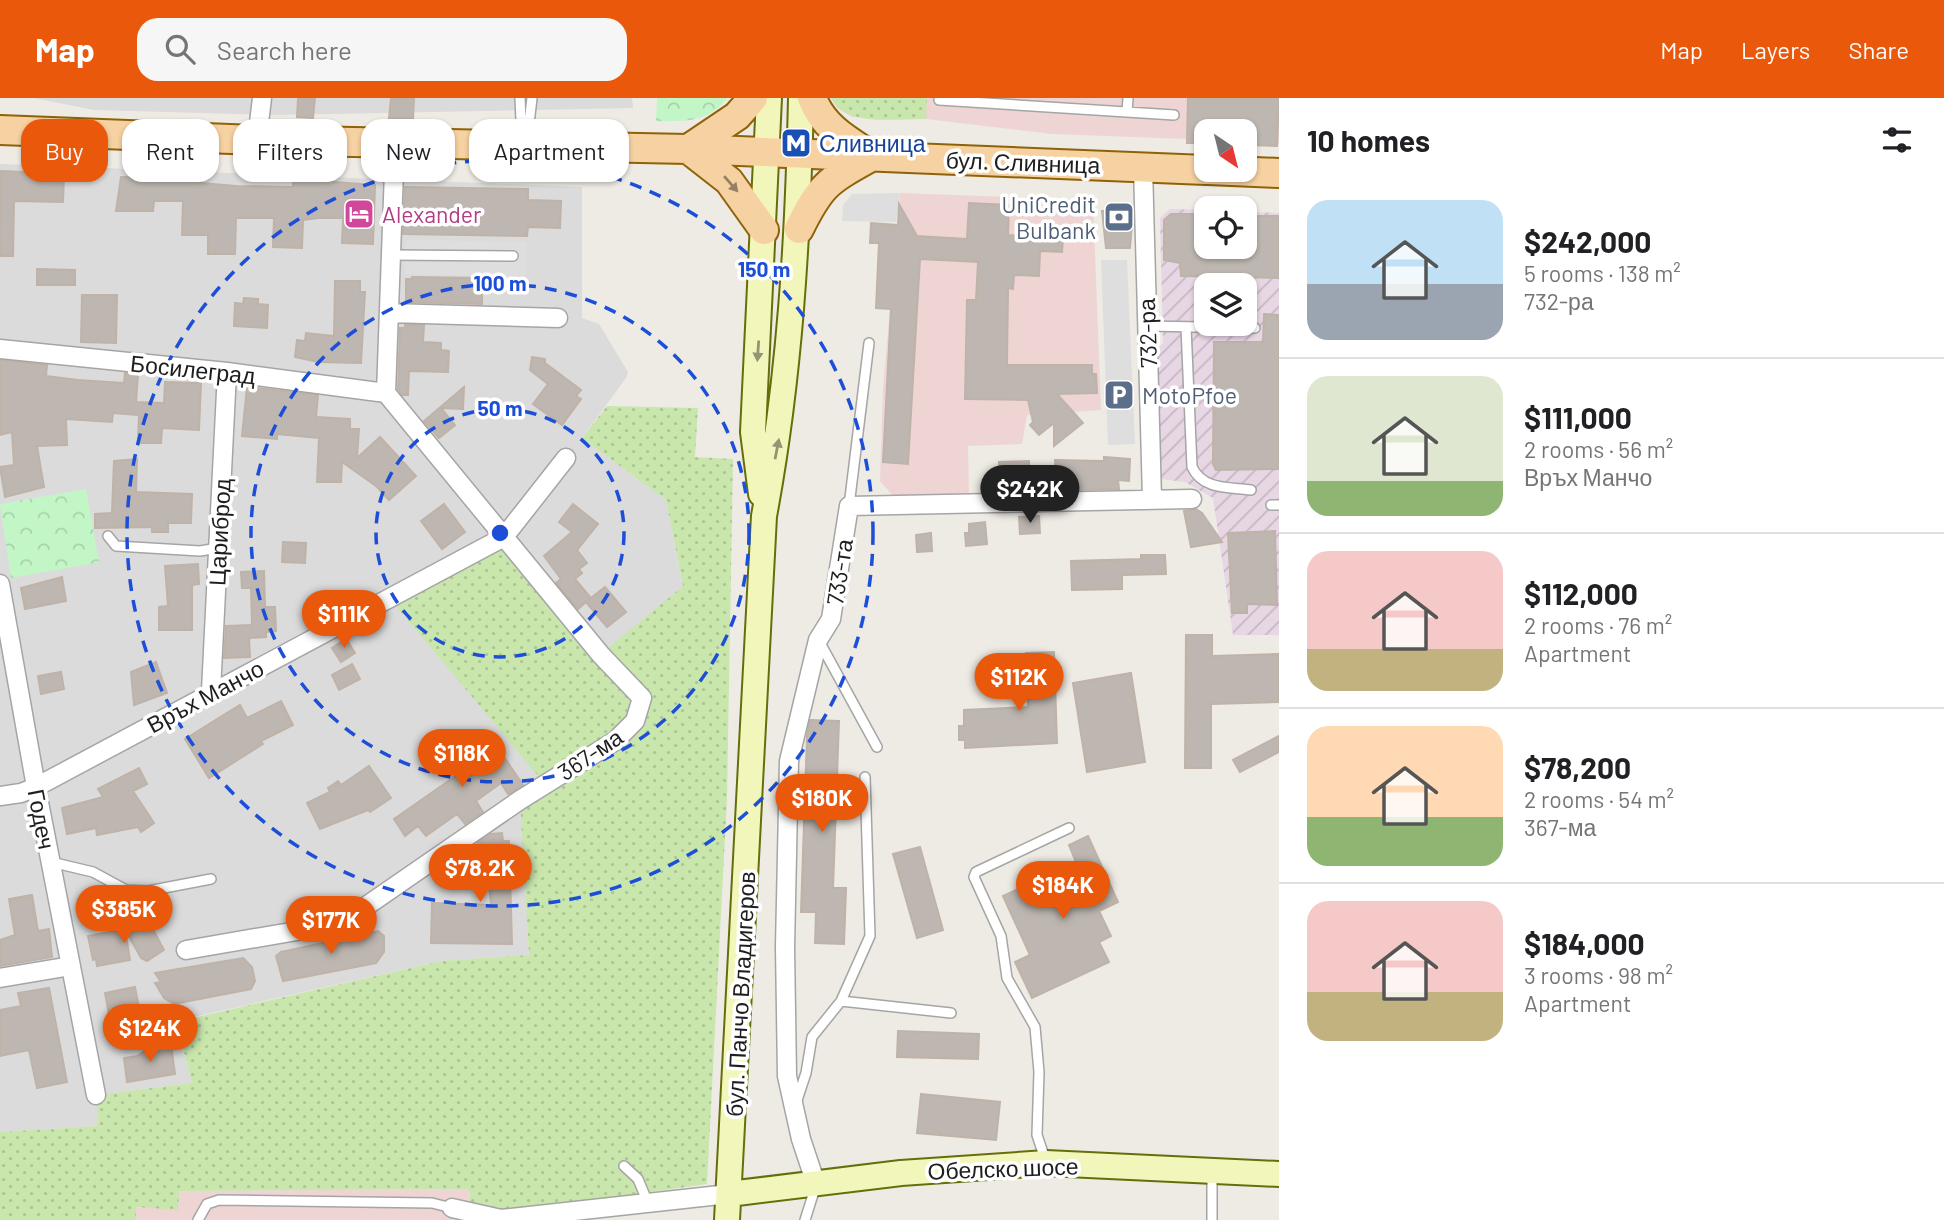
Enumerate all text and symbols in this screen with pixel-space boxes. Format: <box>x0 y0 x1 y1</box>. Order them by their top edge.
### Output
search box <box>137 18 627 81</box>
text: Map <box>35 29 95 69</box>
icon: search <box>161 30 199 68</box>
text: Search here <box>217 34 352 65</box>
text: Map <box>1660 35 1703 64</box>
text: Layers <box>1741 35 1810 64</box>
text: Share <box>1848 35 1909 64</box>
chip: Buy <box>21 119 108 182</box>
chip: Rent <box>122 119 219 182</box>
chip: Filters <box>233 119 347 182</box>
chip: New <box>361 119 455 182</box>
chip: Apartment <box>469 119 629 182</box>
north arrow <box>1194 119 1256 182</box>
map controls <box>1194 119 1257 336</box>
icon: filters <box>1878 121 1916 159</box>
text: 10 homes <box>1307 122 1430 158</box>
metro station icon: Сливница <box>779 126 813 160</box>
place label: Сливница <box>819 129 926 157</box>
street label: бул. Сливница <box>945 145 1101 179</box>
one-way arrow <box>723 176 738 193</box>
place label: UniCredit Bulbank <box>1002 190 1096 244</box>
button: locate <box>1194 196 1257 259</box>
hotel icon: Alexander <box>342 197 376 231</box>
place label: Alexander <box>382 200 482 228</box>
bank icon: UniCredit Bulbank <box>1102 200 1136 234</box>
text: $242,000 <box>1524 223 1651 259</box>
icon: home <box>1363 228 1447 312</box>
text: 150 m <box>738 256 790 281</box>
text: 5 rooms · 138 m² <box>1524 259 1681 287</box>
text: 100 m <box>473 270 527 295</box>
button: layers <box>1194 273 1257 336</box>
text: 732-ра <box>1524 287 1594 315</box>
street label: 732-ра <box>1132 297 1162 368</box>
one-way arrow <box>752 341 763 363</box>
street label: Босилеград <box>129 348 258 390</box>
parking icon: MotoPfoe <box>1102 378 1136 412</box>
place label: MotoPfoe <box>1142 381 1237 409</box>
text: 50 m <box>477 395 523 420</box>
text: $111,000 <box>1524 399 1632 435</box>
icon: home <box>1363 404 1447 488</box>
text: 2 rooms · 56 m² <box>1524 435 1673 463</box>
one-way arrow <box>772 438 783 460</box>
text: Връх Манчо <box>1524 463 1652 491</box>
pin: $242K <box>981 466 1079 525</box>
text: $242K <box>996 474 1064 502</box>
street label: Цариброд <box>202 477 236 586</box>
centre of rings <box>488 521 512 545</box>
street label: 733-та <box>820 537 858 607</box>
text: $112,000 <box>1524 575 1638 611</box>
icon: home <box>1363 579 1447 663</box>
pin: $111K <box>295 590 393 650</box>
text: $111K <box>318 599 370 627</box>
text: 2 rooms · 76 m² <box>1524 611 1672 639</box>
text: Apartment <box>1524 639 1631 667</box>
street label: Връх Манчо <box>142 654 268 738</box>
pin: $112K <box>970 654 1068 713</box>
text: $112K <box>991 662 1047 690</box>
street label: 367-ма <box>552 722 628 786</box>
pin: $118K <box>413 730 511 789</box>
text: $118K <box>434 738 490 766</box>
text: $78,200 <box>1524 749 1631 785</box>
icon: home <box>1363 754 1447 838</box>
pin: $180K <box>773 774 871 834</box>
text: $180K <box>791 783 853 811</box>
text: 2 rooms · 54 m² <box>1524 785 1674 813</box>
street label: Годеч <box>22 787 62 851</box>
text: 367-ма <box>1524 813 1596 841</box>
pin: $78.2K <box>423 844 537 904</box>
text: $78.2K <box>445 853 515 881</box>
pin: $184K <box>1014 862 1112 921</box>
text: $184K <box>1032 870 1094 898</box>
street label: бул. Панчо Владигеров <box>720 871 760 1117</box>
pin: $385K <box>75 886 173 945</box>
text: $385K <box>92 894 156 922</box>
pin: $177K <box>282 896 380 956</box>
text: $177K <box>302 905 360 933</box>
text: $184,000 <box>1524 925 1645 961</box>
icon: home <box>1363 929 1447 1013</box>
text: 3 rooms · 98 m² <box>1524 961 1673 989</box>
text: Apartment <box>1524 989 1631 1017</box>
pin: $124K <box>101 1004 199 1064</box>
text: $124K <box>119 1013 181 1041</box>
street label: Обелско шосе <box>927 1151 1079 1185</box>

